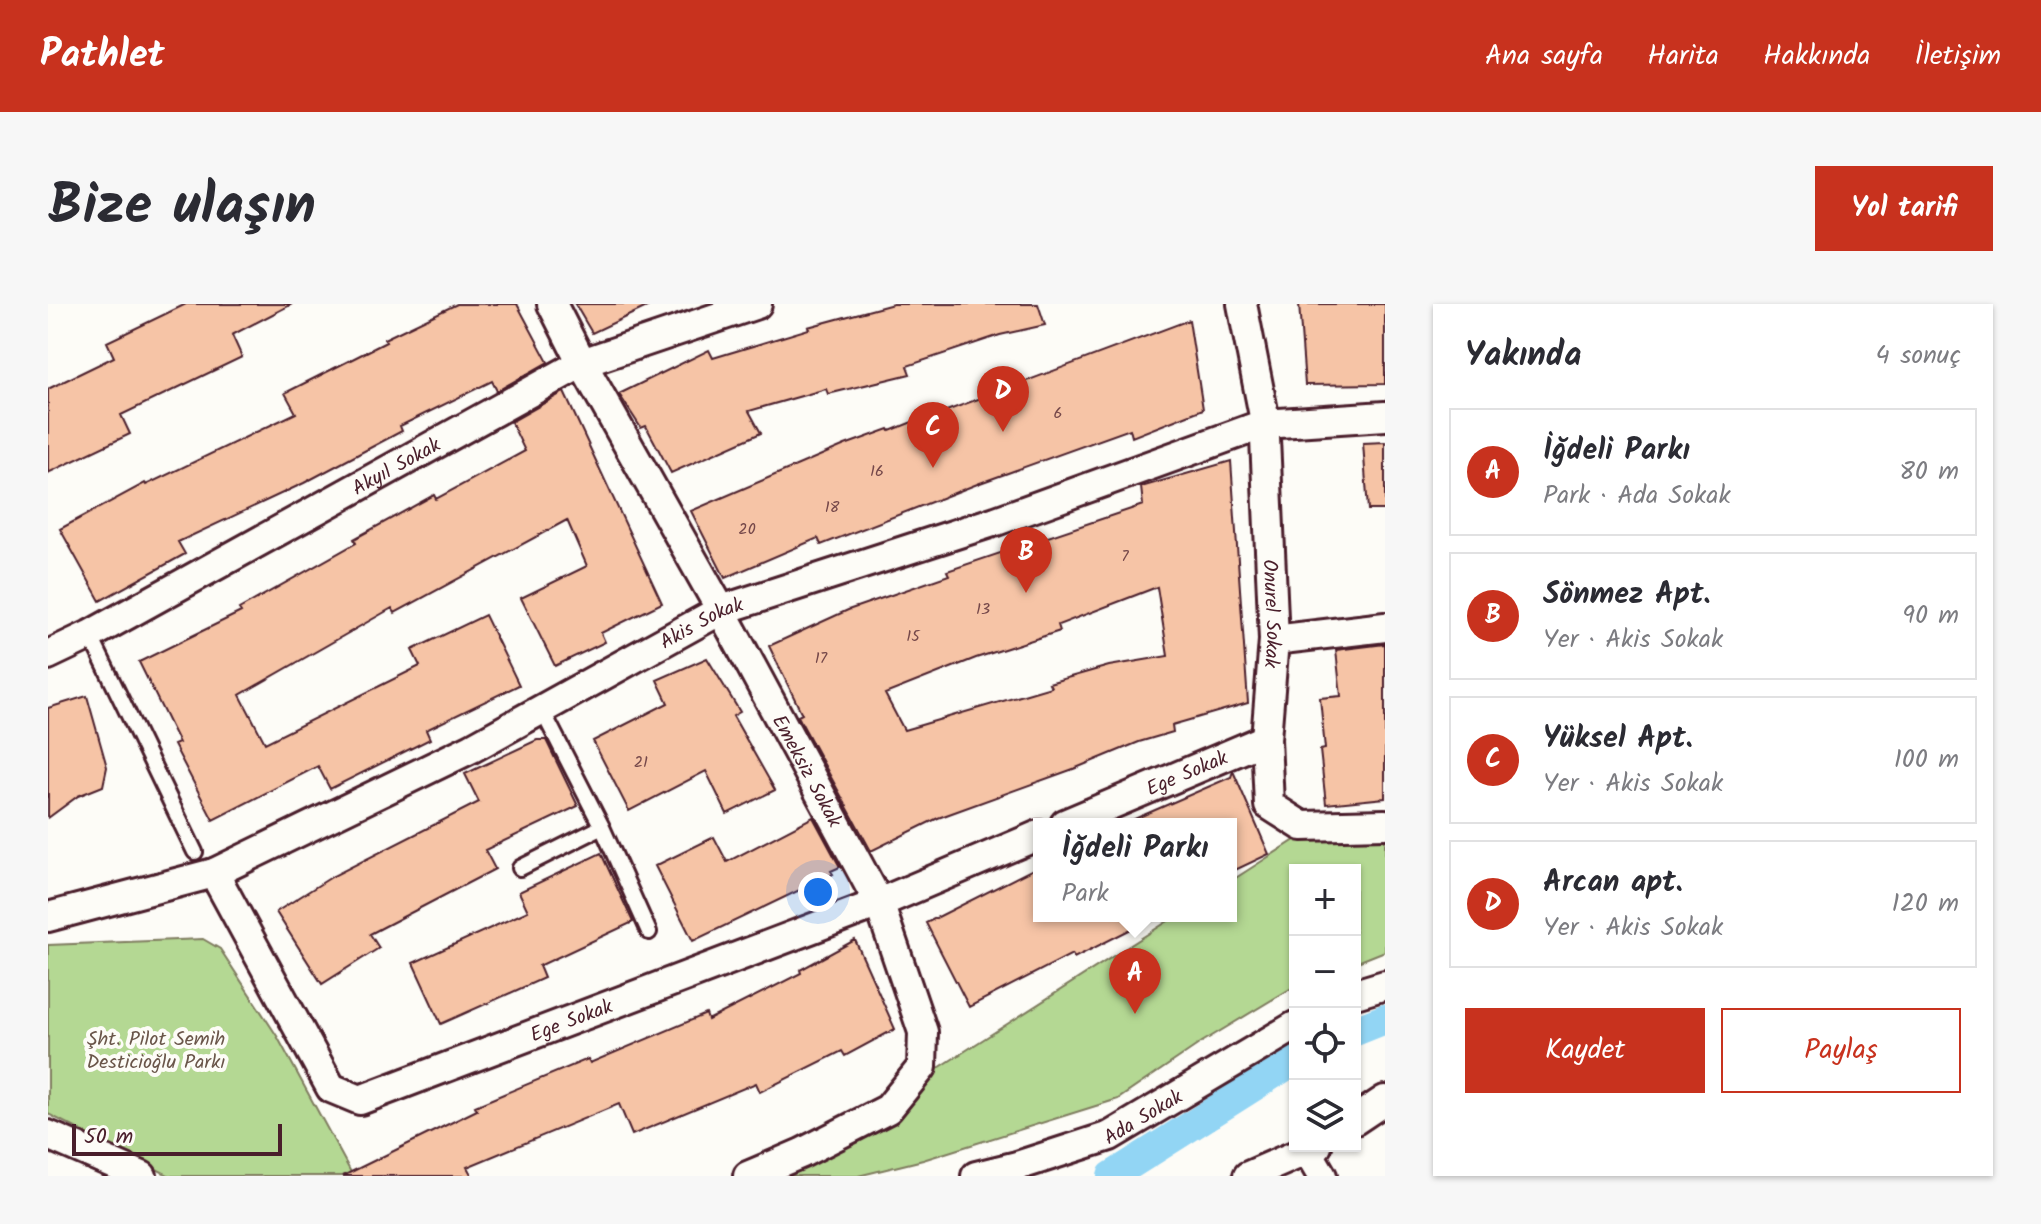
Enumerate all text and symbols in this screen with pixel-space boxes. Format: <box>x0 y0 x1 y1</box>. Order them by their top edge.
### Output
text: Pathlet <box>40 26 165 86</box>
text: Ana sayfa <box>1485 34 1603 79</box>
text: Harita <box>1647 34 1719 79</box>
text: Hakkında <box>1763 34 1870 79</box>
text: İletişim <box>1914 34 2001 79</box>
text: Bize ulaşın <box>48 163 316 253</box>
button: Yol tarifi <box>1815 166 1993 251</box>
text: Yakında <box>1465 329 1582 383</box>
text: 4 sonuç <box>1875 335 1961 377</box>
pin: D <box>977 366 1029 432</box>
house number: 6 <box>1054 401 1062 426</box>
pin: C <box>907 402 959 468</box>
text: İğdeli Parkı <box>1543 427 1690 475</box>
street label: Akyıl Sokak <box>347 430 448 505</box>
text: A <box>1485 451 1501 493</box>
text: 80 m <box>1899 451 1959 493</box>
house number: 16 <box>870 459 884 484</box>
text: Park · Ada Sokak <box>1543 475 1731 517</box>
house number: 18 <box>825 495 840 520</box>
house number: 20 <box>738 517 756 542</box>
pin: B <box>1000 527 1052 593</box>
house number: 7 <box>1121 544 1129 569</box>
street label: Onurel Sokak <box>1252 559 1288 670</box>
text: Sönmez Apt. <box>1543 571 1711 619</box>
street label: Akis Sokak <box>654 590 748 659</box>
text: B <box>1485 595 1501 637</box>
text: 90 m <box>1902 595 1959 637</box>
house number: 13 <box>976 597 990 622</box>
text: Yer · Akis Sokak <box>1543 619 1723 661</box>
house number: 15 <box>906 624 921 649</box>
house number: 17 <box>815 646 828 671</box>
street label: Emeksiz Sokak <box>762 709 850 834</box>
text: Yüksel Apt. <box>1543 715 1693 763</box>
text: C <box>1485 739 1501 781</box>
text: 100 m <box>1894 739 1959 781</box>
street label: Ege Sokak <box>1141 743 1234 806</box>
house number: 21 <box>634 750 648 775</box>
text: Yer · Akis Sokak <box>1543 763 1723 805</box>
popup <box>1033 818 1237 922</box>
text: İğdeli Parkı <box>1062 825 1208 873</box>
text: Arcan apt. <box>1543 859 1683 907</box>
map controls <box>1289 864 1361 1152</box>
button: + <box>1289 864 1361 936</box>
your location <box>798 872 838 912</box>
text: Park <box>1062 873 1109 915</box>
text: D <box>1484 883 1502 925</box>
text: 120 m <box>1892 883 1959 925</box>
text: Yer · Akis Sokak <box>1543 907 1723 949</box>
button: − <box>1289 936 1361 1008</box>
pin: A <box>1109 948 1161 1014</box>
street label: Ege Sokak <box>526 991 618 1052</box>
button: locate <box>1289 1008 1361 1080</box>
button: Kaydet <box>1465 1008 1705 1093</box>
button: Paylaş <box>1721 1008 1961 1093</box>
park label: Şht. Pilot Semih Desticioğlu Parkı <box>86 1024 226 1079</box>
button: layers <box>1289 1080 1361 1152</box>
street label: Ada Sokak <box>1098 1082 1190 1154</box>
scale bar <box>72 1120 282 1156</box>
text: 50 m <box>84 1120 133 1155</box>

